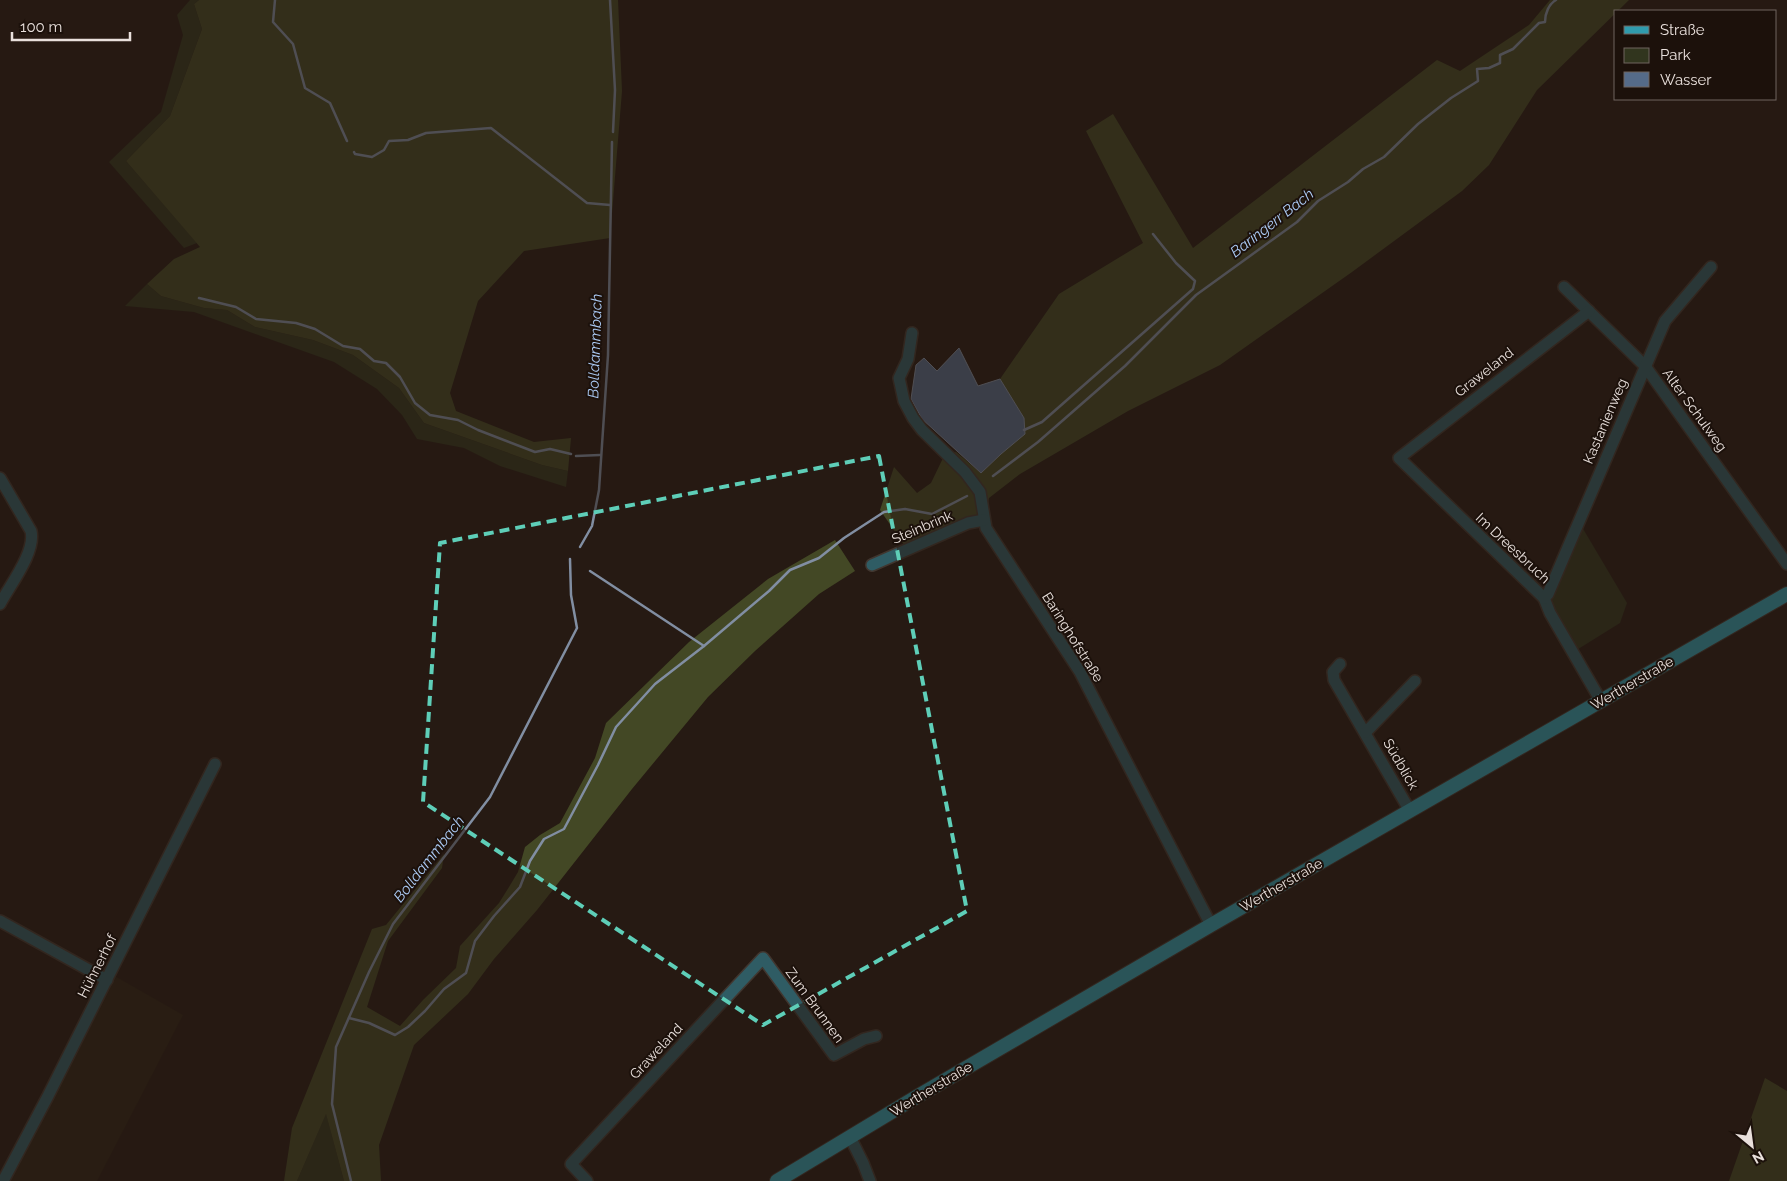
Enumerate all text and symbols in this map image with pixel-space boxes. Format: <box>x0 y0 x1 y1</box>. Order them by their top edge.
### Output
scale bar <box>12 10 130 42</box>
legend <box>1614 10 1777 100</box>
text: 100 m <box>20 18 62 36</box>
text: Straße <box>1660 21 1705 39</box>
text: Park <box>1660 46 1691 64</box>
text: Wasser <box>1660 71 1712 89</box>
water label: Baringerr Bach <box>1227 185 1317 261</box>
water label: Bolldammbach <box>584 293 606 399</box>
street label: Graweland <box>1452 344 1516 400</box>
street label: Alter Schulweg <box>1660 365 1730 455</box>
street label: Kastanienweg <box>1580 376 1630 466</box>
street label: Steinbrink <box>889 507 955 547</box>
street label: Im Dreesbruch <box>1473 510 1553 586</box>
street label: Baringhofstraße <box>1039 589 1107 685</box>
street label: Wertherstraße <box>1588 653 1676 713</box>
street label: Südblick <box>1380 736 1422 793</box>
water label: Bolldammbach <box>390 812 468 906</box>
street label: Wertherstraße <box>1237 855 1325 915</box>
street label: Hühnerhof <box>74 930 120 1000</box>
street label: Zum Brunnen <box>782 964 848 1046</box>
street label: Graweland <box>626 1020 686 1082</box>
street label: Wertherstraße <box>887 1058 975 1120</box>
north arrow <box>1727 1121 1777 1171</box>
text: N <box>1750 1148 1767 1167</box>

